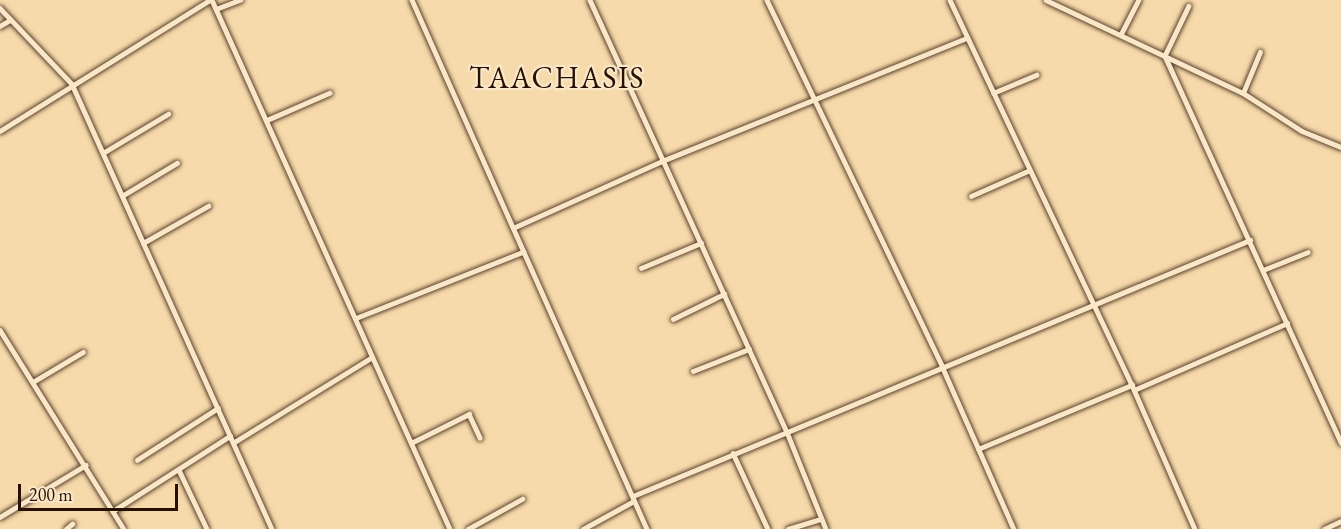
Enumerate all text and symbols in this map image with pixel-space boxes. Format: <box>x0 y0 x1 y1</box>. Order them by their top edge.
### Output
district label: TAACHASIS <box>469 60 645 96</box>
scale bar <box>21 472 182 510</box>
text: 200 m <box>29 483 73 506</box>

